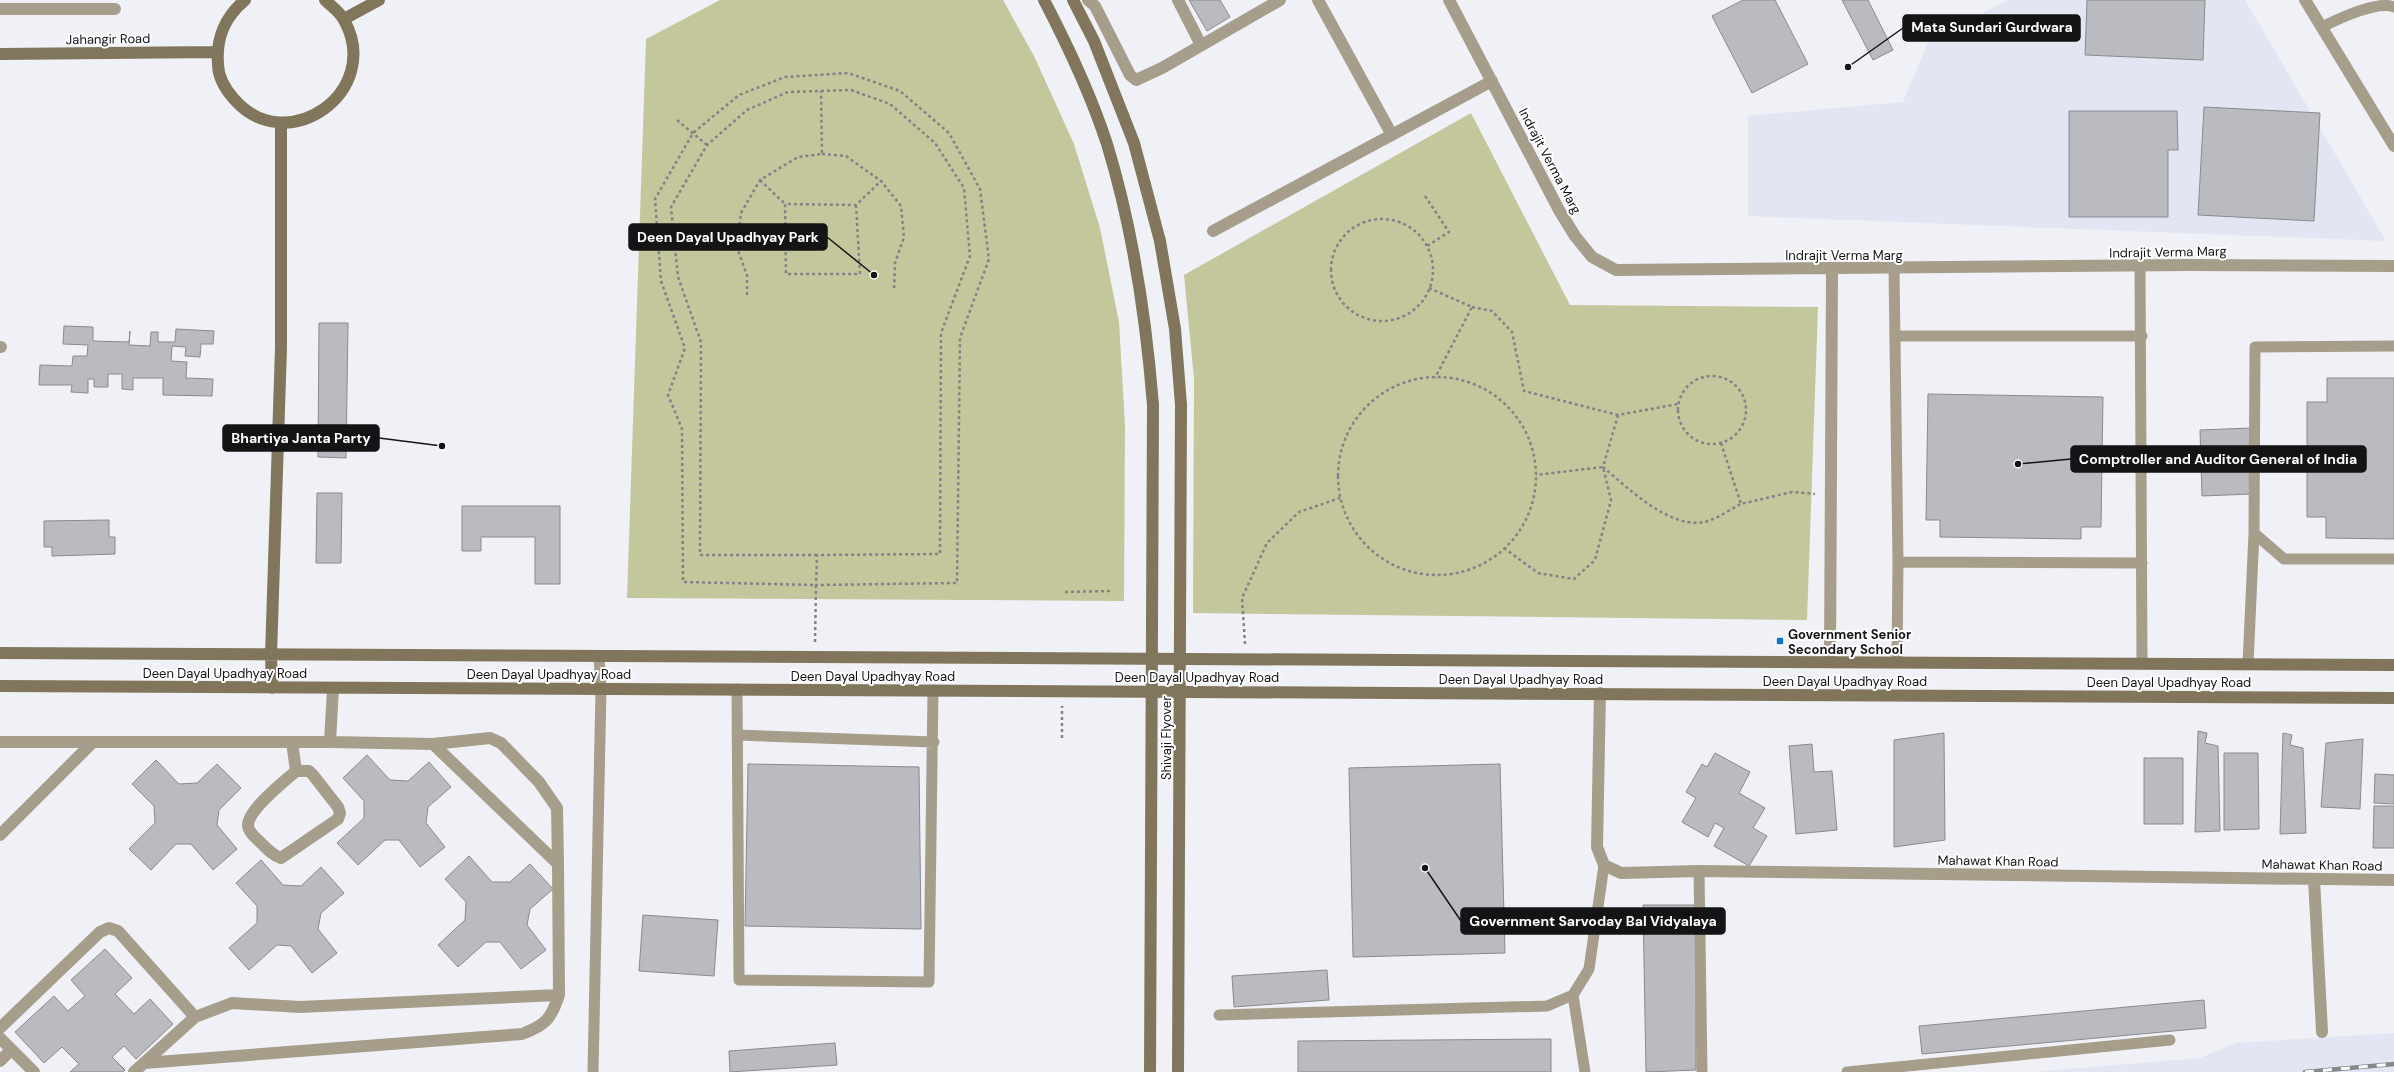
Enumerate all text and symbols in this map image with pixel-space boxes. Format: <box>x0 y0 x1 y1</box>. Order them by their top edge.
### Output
callout: Mata Sundari Gurdwara <box>1903 15 2080 41</box>
text: Mata Sundari Gurdwara <box>1911 18 2073 36</box>
street label: Jahangir Road <box>66 30 150 48</box>
street label: Indrajit Verma Marg <box>1515 105 1585 217</box>
callout: Deen Dayal Upadhyay Park <box>629 224 827 250</box>
text: Deen Dayal Upadhyay Park <box>637 228 819 246</box>
street label: Indrajit Verma Marg <box>2109 242 2227 262</box>
street label: Indrajit Verma Marg <box>1785 247 1903 264</box>
callout: Bhartiya Janta Party <box>223 425 379 451</box>
text: Bhartiya Janta Party <box>231 429 371 447</box>
callout: Comptroller and Auditor General of India <box>2071 446 2366 472</box>
text: Comptroller and Auditor General of India <box>2079 450 2357 468</box>
place label: Government Senior Secondary School <box>1788 626 1912 658</box>
marker: Government Senior Secondary School <box>1775 636 1785 646</box>
street label: Deen Dayal Upadhyay Road <box>143 665 307 682</box>
street label: Deen Dayal Upadhyay Road <box>467 666 631 683</box>
street label: Deen Dayal Upadhyay Road <box>791 668 955 685</box>
street label: Deen Dayal Upadhyay Road <box>1115 669 1279 686</box>
street label: Deen Dayal Upadhyay Road <box>1439 671 1603 688</box>
street label: Deen Dayal Upadhyay Road <box>1763 673 1927 690</box>
street label: Deen Dayal Upadhyay Road <box>2087 674 2251 691</box>
street label: Shivaji Flyover <box>1158 696 1175 780</box>
street label: Mahawat Khan Road <box>1937 851 2059 871</box>
street label: Mahawat Khan Road <box>2261 855 2383 875</box>
callout: Government Sarvoday Bal Vidyalaya <box>1461 908 1725 934</box>
text: Government Sarvoday Bal Vidyalaya <box>1469 912 1717 930</box>

